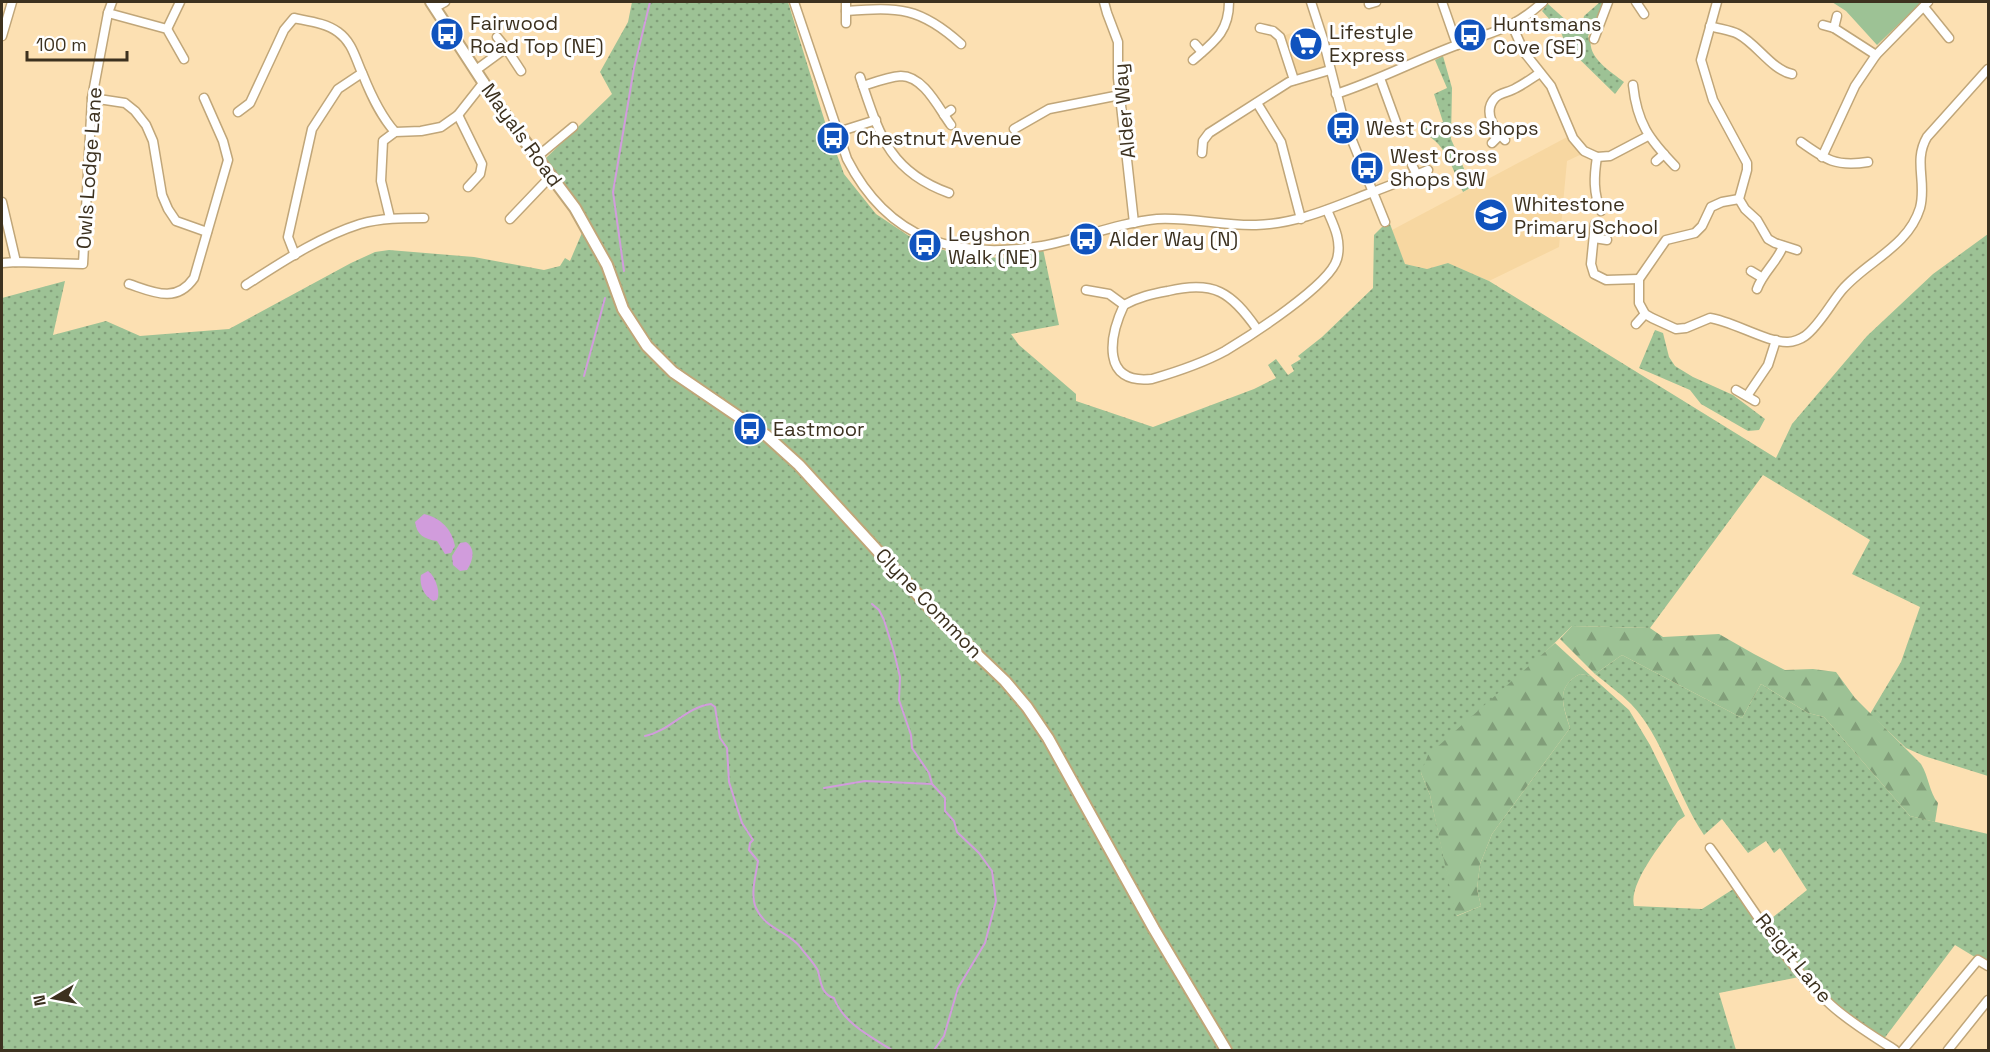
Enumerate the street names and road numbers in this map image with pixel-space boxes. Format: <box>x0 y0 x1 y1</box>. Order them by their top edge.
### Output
street label: Alder Way <box>1107 62 1141 160</box>
street label: Mayals Road <box>476 78 568 192</box>
street label: Owls Lodge Lane <box>70 86 108 250</box>
street label: Clyne Common <box>870 542 988 664</box>
street label: Reigit Lane <box>1750 908 1838 1008</box>

